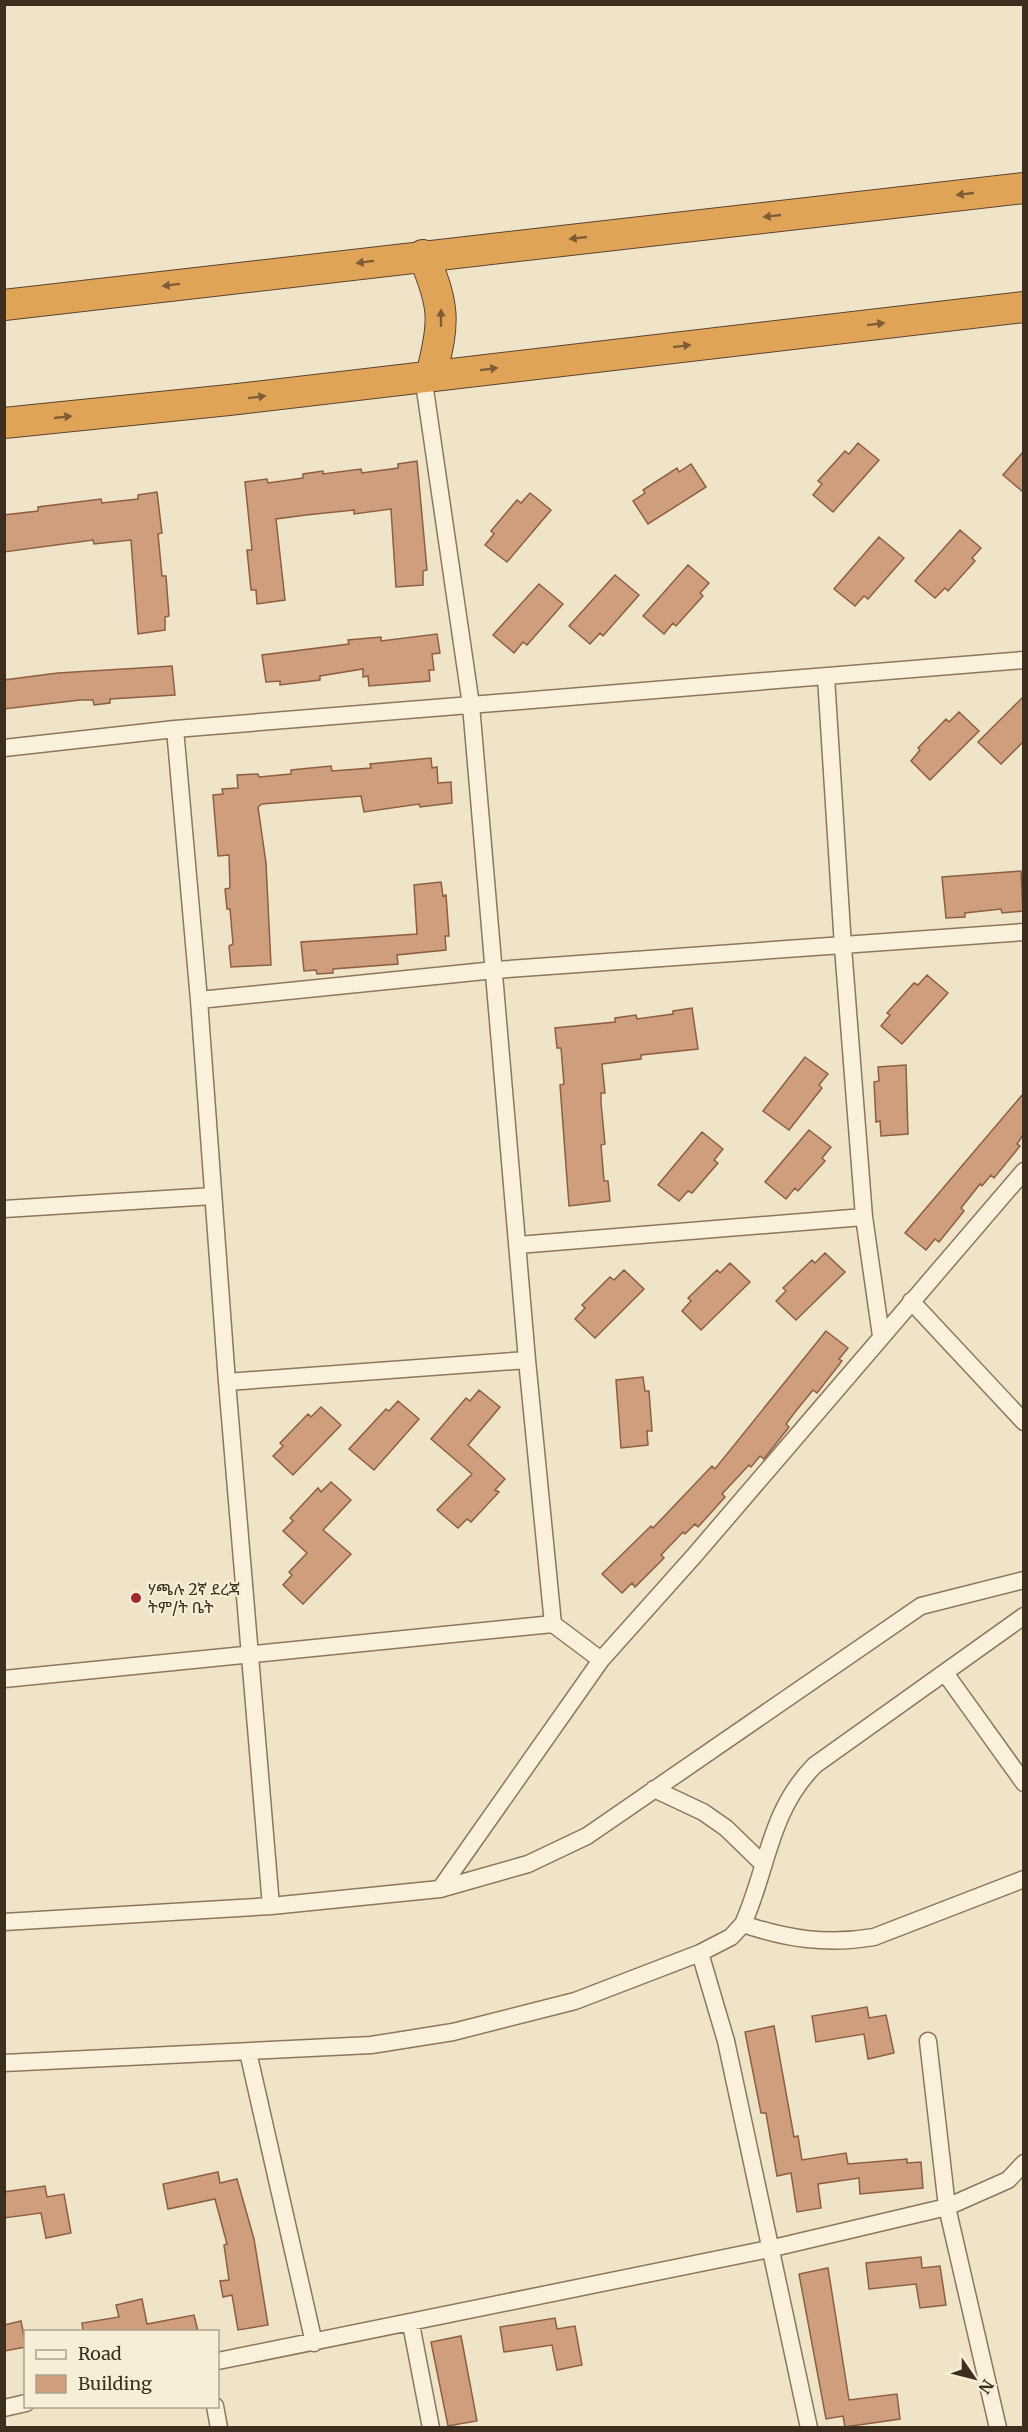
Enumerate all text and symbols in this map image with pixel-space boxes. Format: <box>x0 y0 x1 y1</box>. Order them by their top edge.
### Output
one-way arrow <box>956 189 975 199</box>
one-way arrow <box>762 211 781 221</box>
one-way arrow <box>568 233 587 242</box>
one-way arrow <box>355 257 374 267</box>
one-way arrow <box>162 280 181 290</box>
one-way arrow <box>436 309 446 328</box>
one-way arrow <box>867 319 886 329</box>
one-way arrow <box>673 342 692 351</box>
one-way arrow <box>479 364 498 373</box>
one-way arrow <box>247 392 266 401</box>
one-way arrow <box>53 412 72 422</box>
place label: ሃጫሉ 2ኛ ደረጃ ትም/ት ቤት <box>148 1579 240 1617</box>
marker: ሃጫሉ 2ኛ ደረጃ ትም/ት ቤት <box>129 1591 143 1605</box>
legend <box>24 2330 219 2408</box>
text: Road <box>78 2342 122 2365</box>
north arrow <box>944 2348 1004 2408</box>
text: Building <box>78 2372 152 2395</box>
text: N <box>974 2376 998 2398</box>

